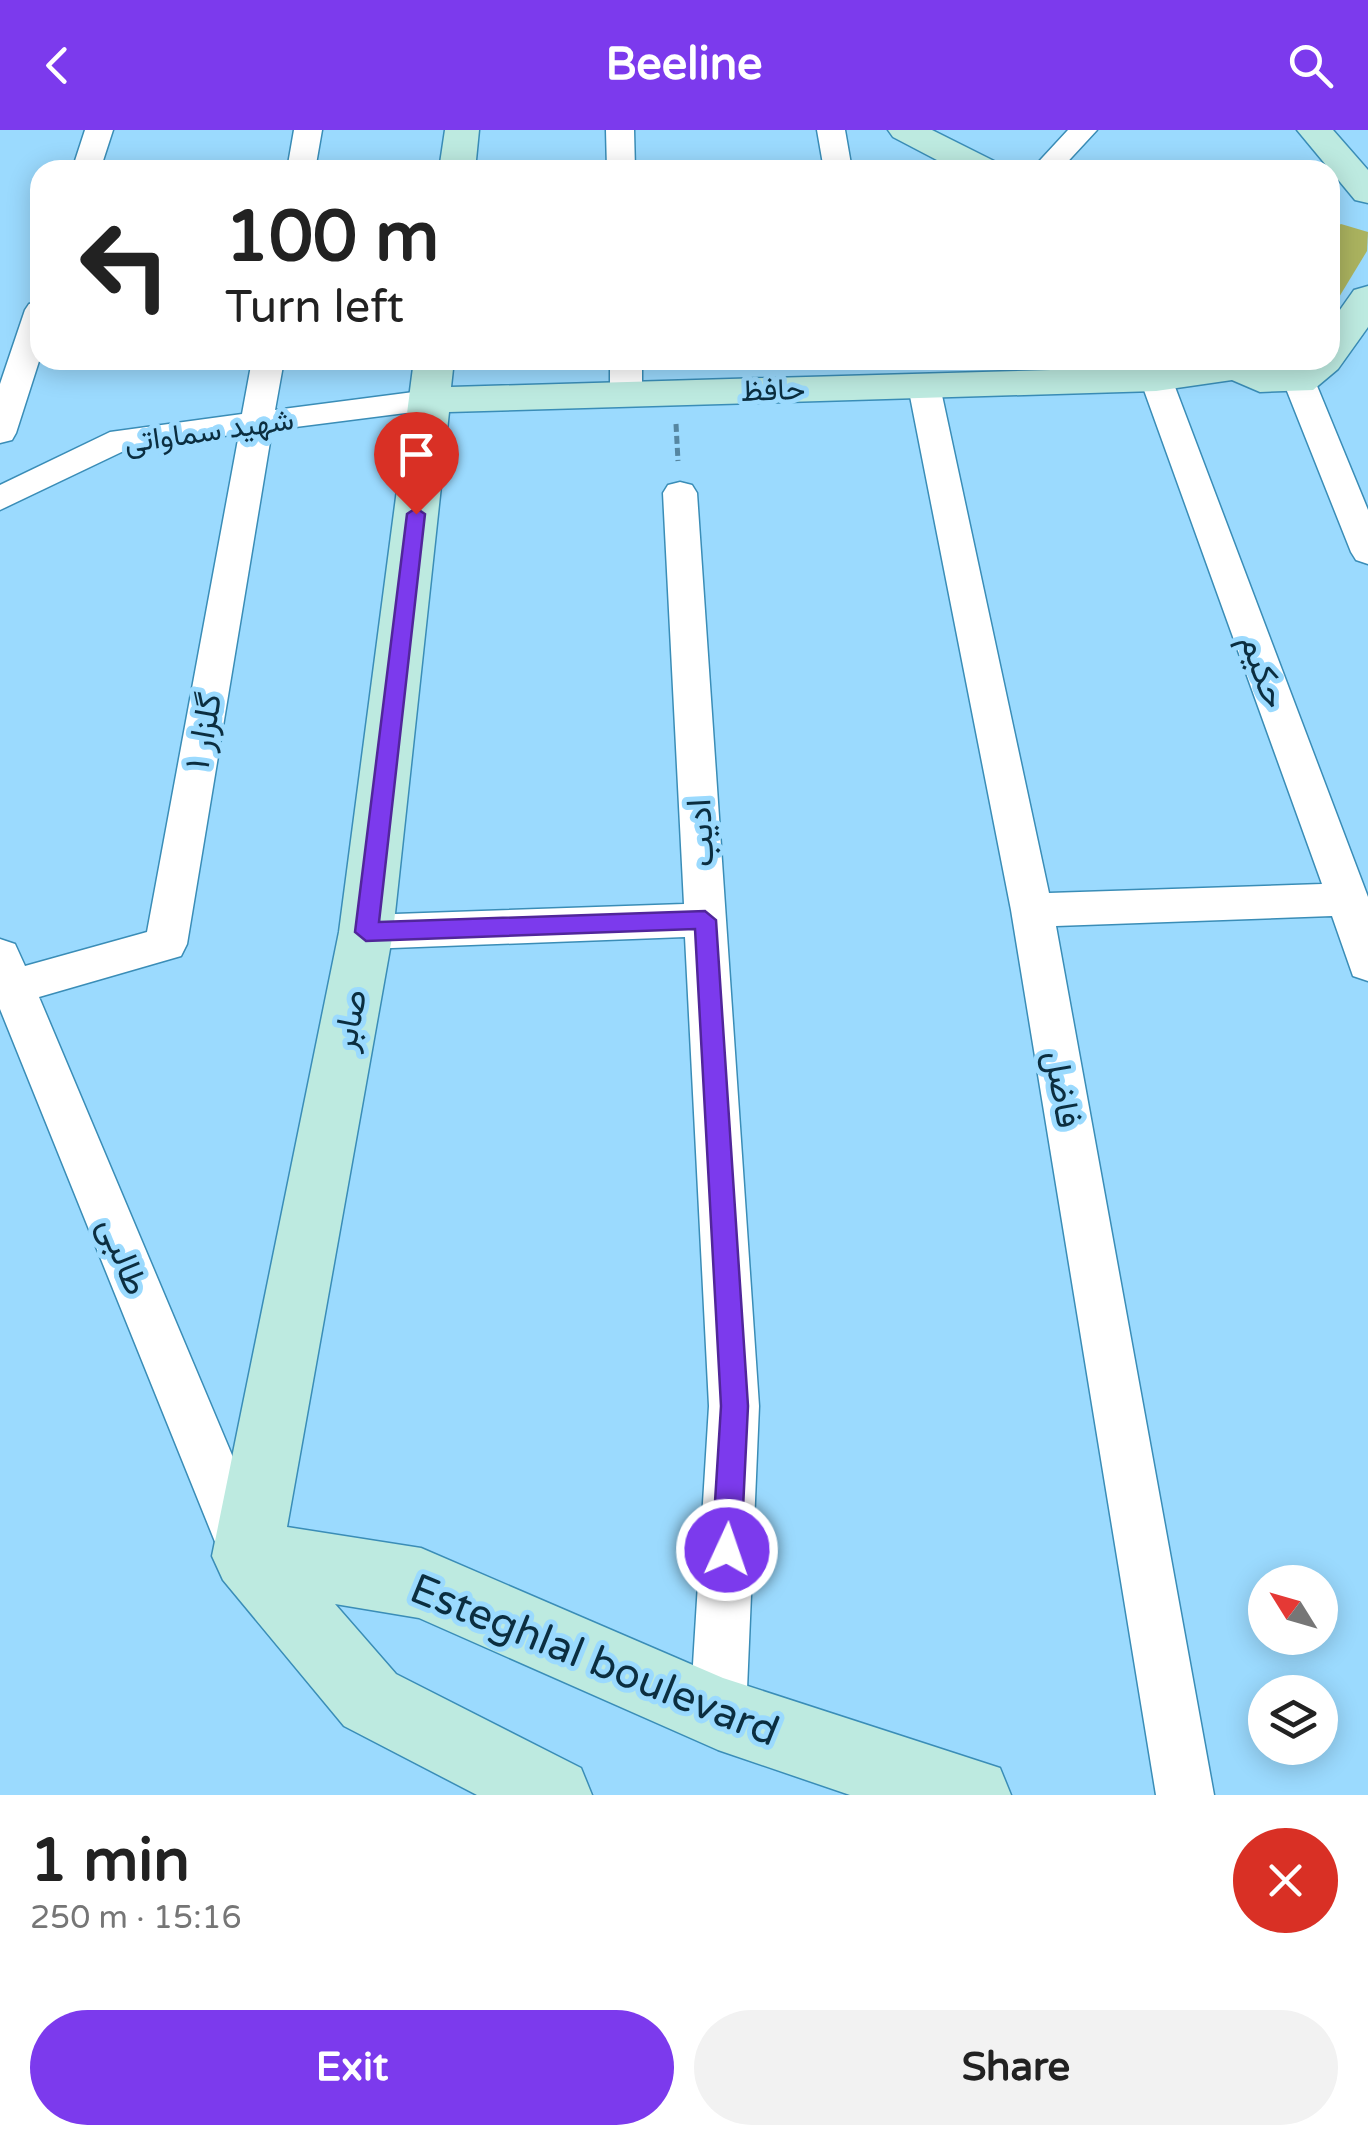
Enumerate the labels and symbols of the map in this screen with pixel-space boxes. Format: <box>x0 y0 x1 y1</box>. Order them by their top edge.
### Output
street label: حافظ <box>740 371 806 410</box>
street label: شهید سماواتی <box>122 401 296 462</box>
pin <box>374 412 459 515</box>
street label: حکیم <box>1229 628 1296 715</box>
street label: گلزار ۱ <box>177 690 231 773</box>
street label: ادیب <box>678 798 724 868</box>
street label: صابر <box>323 986 377 1056</box>
street label: فاضل <box>1035 1047 1089 1131</box>
street label: طالبی <box>89 1211 158 1301</box>
position arrow <box>675 1498 779 1602</box>
street label: Esteghlal boulevard <box>403 1563 786 1758</box>
north arrow <box>1248 1565 1338 1655</box>

